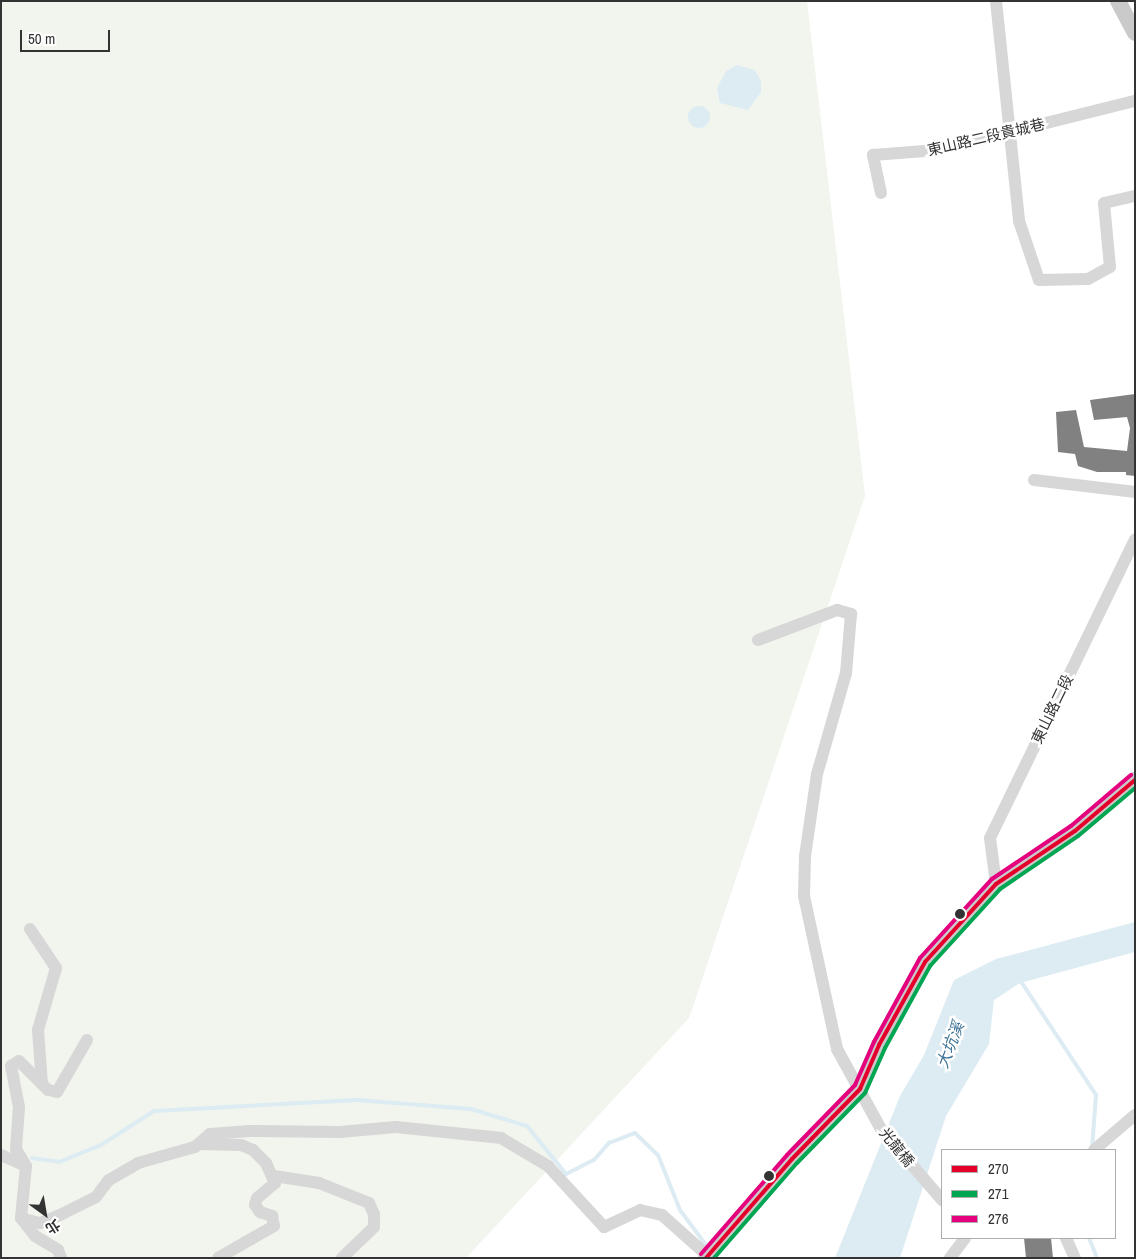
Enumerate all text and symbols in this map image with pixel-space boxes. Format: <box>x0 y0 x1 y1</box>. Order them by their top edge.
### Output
scale bar <box>22 20 112 52</box>
text: 50 m <box>28 28 55 49</box>
street label: 東山路二段貴城巷 <box>926 115 1046 159</box>
street label: 東山路二段 <box>1027 671 1077 747</box>
unlabelled marker <box>955 909 965 919</box>
water label: 大坑溪 <box>932 1019 968 1071</box>
street label: 光龍橋 <box>876 1124 918 1170</box>
legend <box>941 1149 1116 1239</box>
text: 270 <box>988 1158 1009 1179</box>
unlabelled marker <box>764 1171 774 1181</box>
text: 271 <box>988 1183 1009 1204</box>
north arrow <box>20 1189 70 1239</box>
text: 276 <box>988 1208 1009 1229</box>
text: 北 <box>42 1215 64 1238</box>

